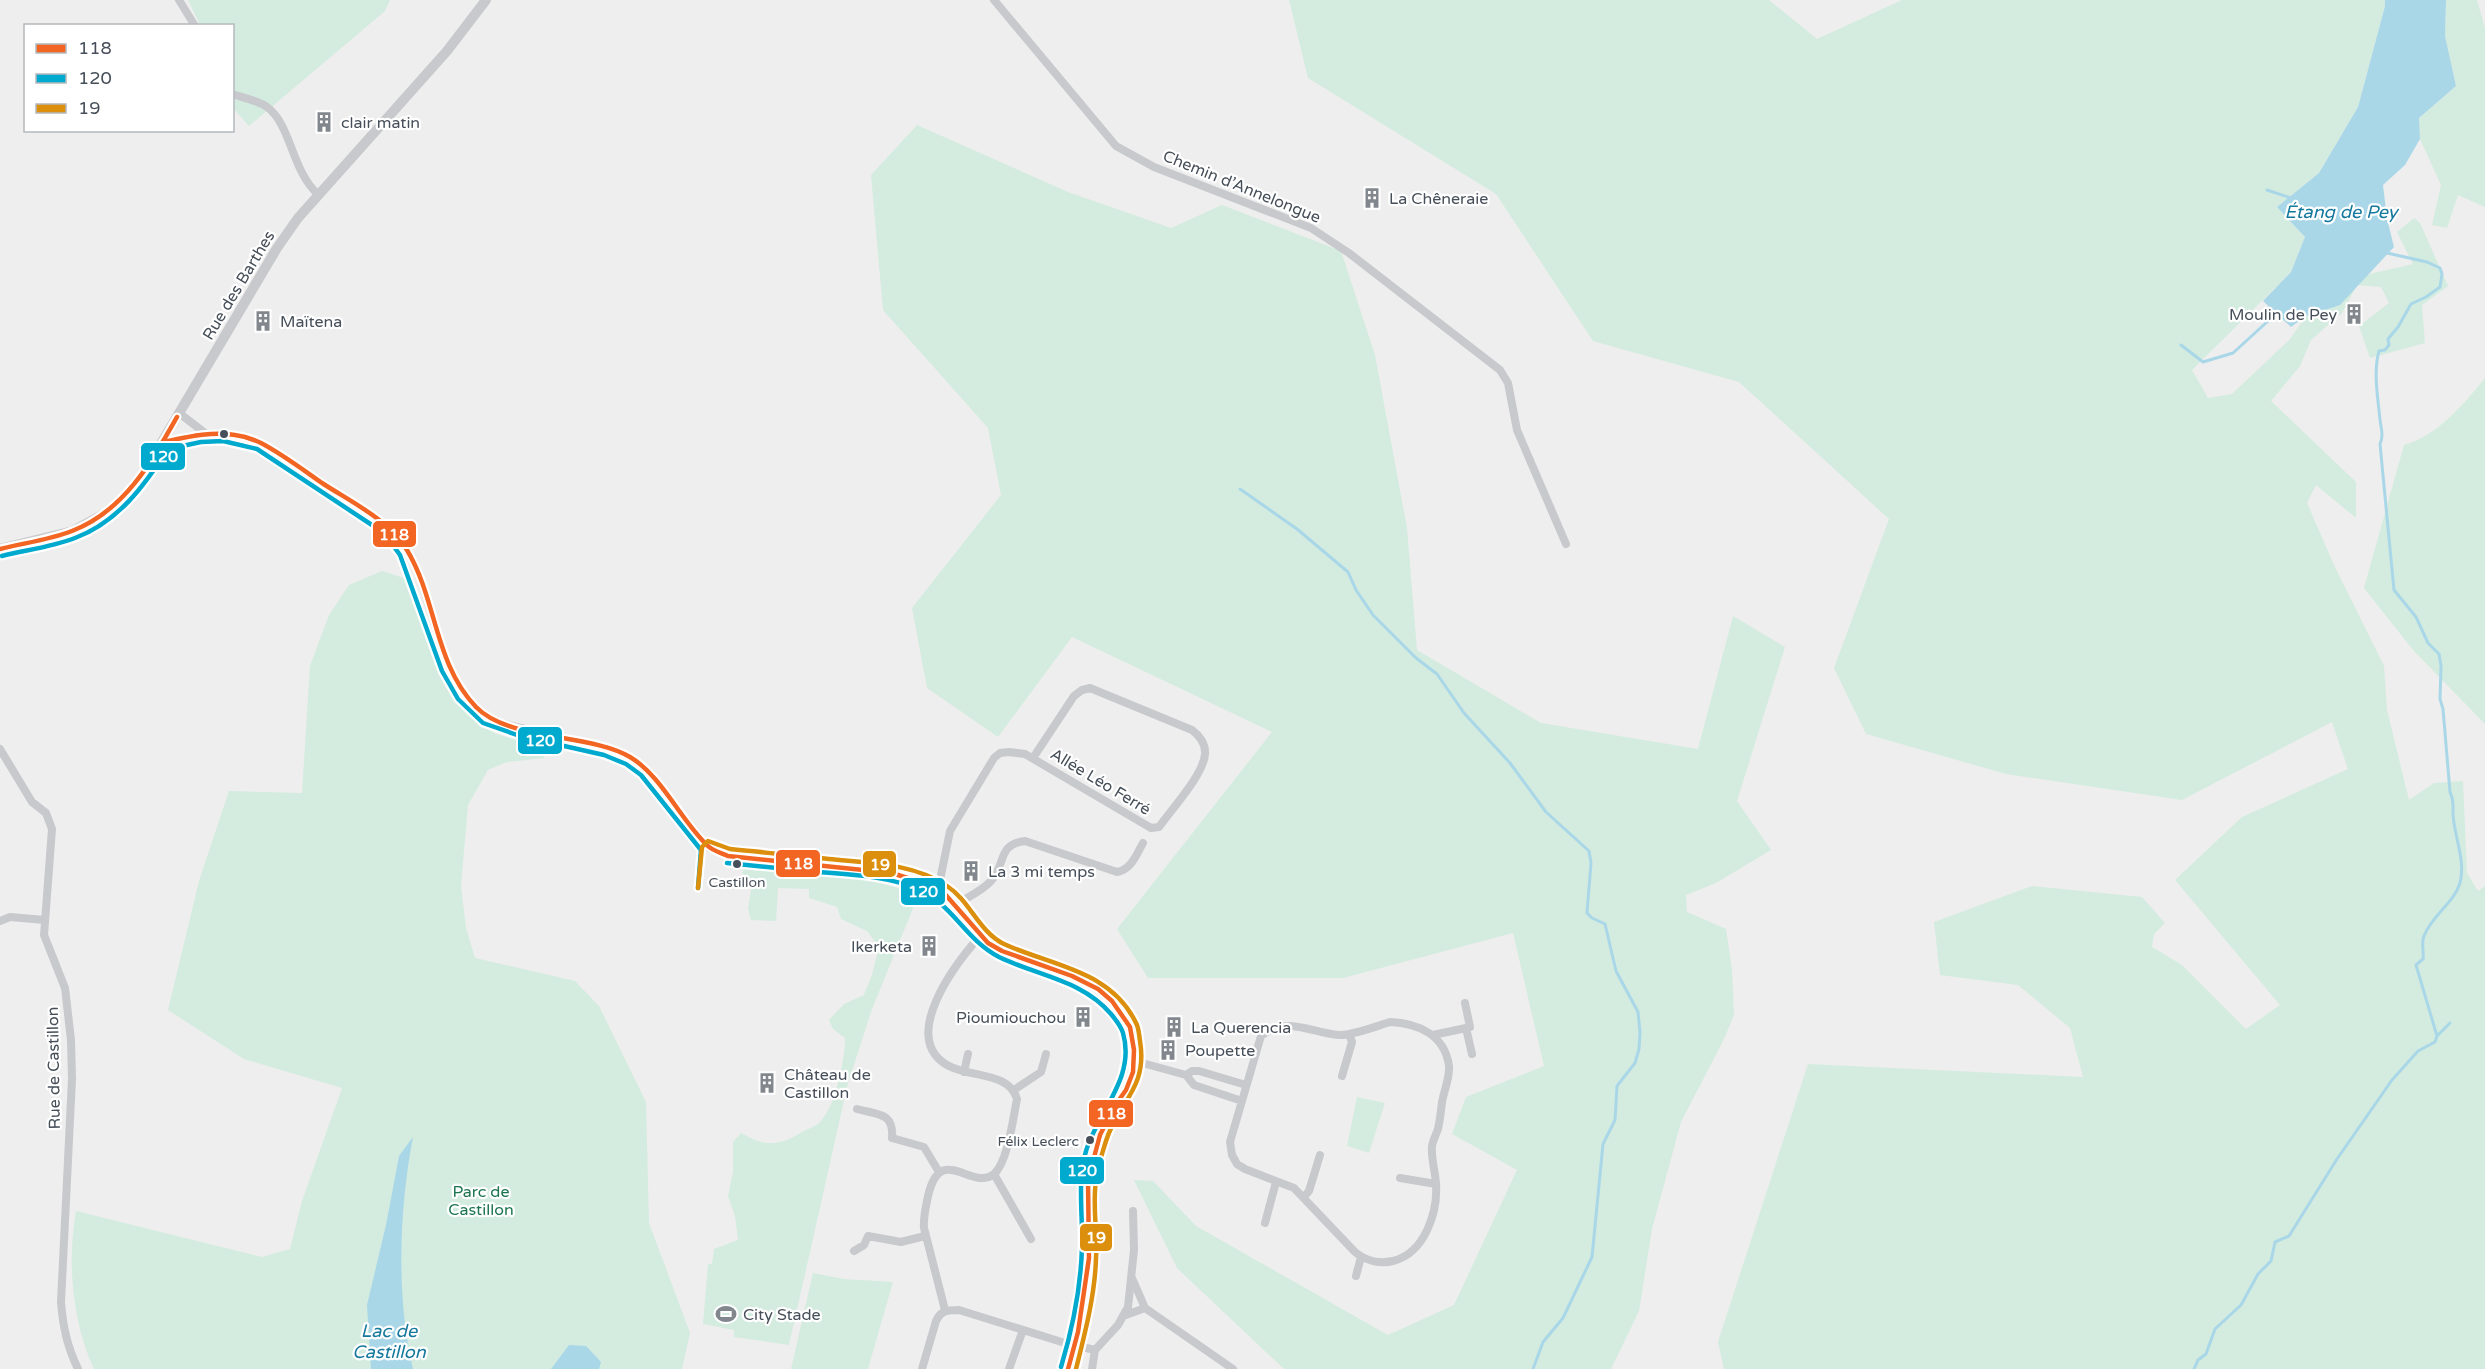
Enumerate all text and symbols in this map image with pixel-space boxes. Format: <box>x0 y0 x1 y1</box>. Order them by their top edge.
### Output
legend <box>24 24 234 132</box>
text: 118 <box>78 37 112 59</box>
text: 120 <box>78 67 112 89</box>
text: 19 <box>78 97 101 119</box>
building icon: clair matin <box>312 110 336 134</box>
place label: clair matin <box>341 113 420 133</box>
street label: Chemin d’Annelongue <box>1160 146 1323 228</box>
building icon: La Chêneraie <box>1360 186 1384 210</box>
place label: La Chêneraie <box>1389 189 1488 209</box>
water label: Étang de Pey <box>2284 201 2400 223</box>
street label: Rue des Barthes <box>198 227 279 344</box>
building icon: Moulin de Pey <box>2342 302 2366 326</box>
place label: Moulin de Pey <box>2229 305 2337 325</box>
building icon: Maïtena <box>251 309 275 333</box>
place label: Maïtena <box>280 312 342 332</box>
unlabelled marker <box>218 428 230 440</box>
line badge: 120 <box>140 442 186 471</box>
text: 120 <box>148 447 178 467</box>
line badge: 118 <box>372 520 417 548</box>
text: 118 <box>379 525 409 545</box>
line badge: 120 <box>517 726 563 755</box>
text: 120 <box>525 731 555 751</box>
street label: Allée Léo Ferré <box>1047 744 1154 820</box>
line badge: 118 <box>775 849 821 878</box>
line badge: 19 <box>862 850 897 878</box>
text: 118 <box>783 854 813 874</box>
text: 19 <box>870 855 890 875</box>
marker: Castillon <box>731 858 743 870</box>
building icon: La 3 mi temps <box>959 859 983 883</box>
place label: La 3 mi temps <box>988 862 1095 882</box>
place label: Castillon <box>708 874 766 891</box>
line badge: 120 <box>900 877 946 906</box>
text: 120 <box>908 882 938 902</box>
building icon: Ikerketa <box>917 934 941 958</box>
place label: Ikerketa <box>851 937 912 957</box>
building icon: Pioumiouchou <box>1071 1005 1095 1029</box>
street label: Rue de Castillon <box>43 1006 65 1130</box>
place label: Pioumiouchou <box>956 1008 1066 1028</box>
building icon: La Querencia <box>1162 1015 1186 1039</box>
place label: La Querencia <box>1191 1018 1291 1038</box>
building icon: Poupette <box>1156 1038 1180 1062</box>
place label: Poupette <box>1185 1041 1255 1061</box>
place label: Château de Castillon <box>784 1065 871 1103</box>
building icon: Château de Castillon <box>755 1071 779 1095</box>
line badge: 118 <box>1088 1099 1134 1128</box>
text: 118 <box>1096 1104 1126 1124</box>
place label: Félix Leclerc <box>997 1133 1079 1150</box>
marker: Félix Leclerc <box>1084 1134 1096 1146</box>
line badge: 120 <box>1059 1156 1105 1185</box>
text: 120 <box>1067 1161 1097 1181</box>
park label: Parc de Castillon <box>448 1182 514 1220</box>
line badge: 19 <box>1079 1223 1113 1252</box>
text: 19 <box>1086 1228 1106 1248</box>
sports icon: City Stade <box>714 1302 738 1326</box>
place label: City Stade <box>743 1305 821 1325</box>
water label: Lac de Castillon <box>352 1320 427 1363</box>

